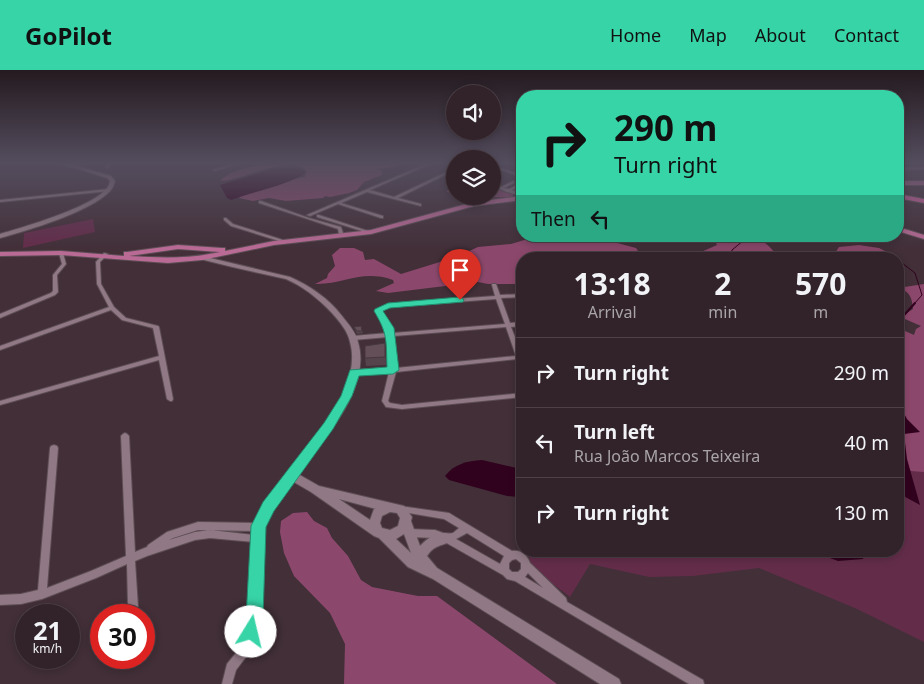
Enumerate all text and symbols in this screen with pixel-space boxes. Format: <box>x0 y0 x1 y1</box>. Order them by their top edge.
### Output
text: GoPilot <box>25 19 112 52</box>
text: Home <box>610 23 661 47</box>
text: Map <box>689 23 727 47</box>
text: About <box>755 23 806 47</box>
text: Contact <box>834 23 899 47</box>
map controls <box>446 85 501 205</box>
button: sound <box>446 85 501 140</box>
text: 290 m <box>614 104 717 151</box>
icon: right <box>531 110 596 175</box>
text: Turn right <box>614 149 717 179</box>
button: layers <box>446 150 501 205</box>
icon: left <box>586 205 614 233</box>
text: Then <box>531 206 576 232</box>
pin <box>439 249 481 300</box>
icon: arrive <box>446 256 474 284</box>
text: 13:18 <box>574 263 651 304</box>
text: 2 <box>714 263 731 304</box>
text: 570 <box>795 263 846 304</box>
text: Arrival <box>588 301 637 323</box>
text: min <box>708 301 737 323</box>
text: m <box>813 301 828 323</box>
icon: right <box>531 359 559 387</box>
text: Turn right <box>574 360 669 386</box>
text: 290 m <box>834 360 889 386</box>
text: Turn left <box>574 419 655 445</box>
icon: left <box>531 429 559 457</box>
text: 40 m <box>845 430 889 456</box>
text: Rua João Marcos Teixeira <box>574 445 760 467</box>
icon: right <box>531 499 559 527</box>
text: Turn right <box>574 500 669 526</box>
text: 130 m <box>834 500 889 526</box>
speed limit sign: 30 <box>90 604 155 669</box>
position arrow <box>224 605 276 657</box>
text: 21 <box>33 613 62 647</box>
text: km/h <box>33 640 62 657</box>

